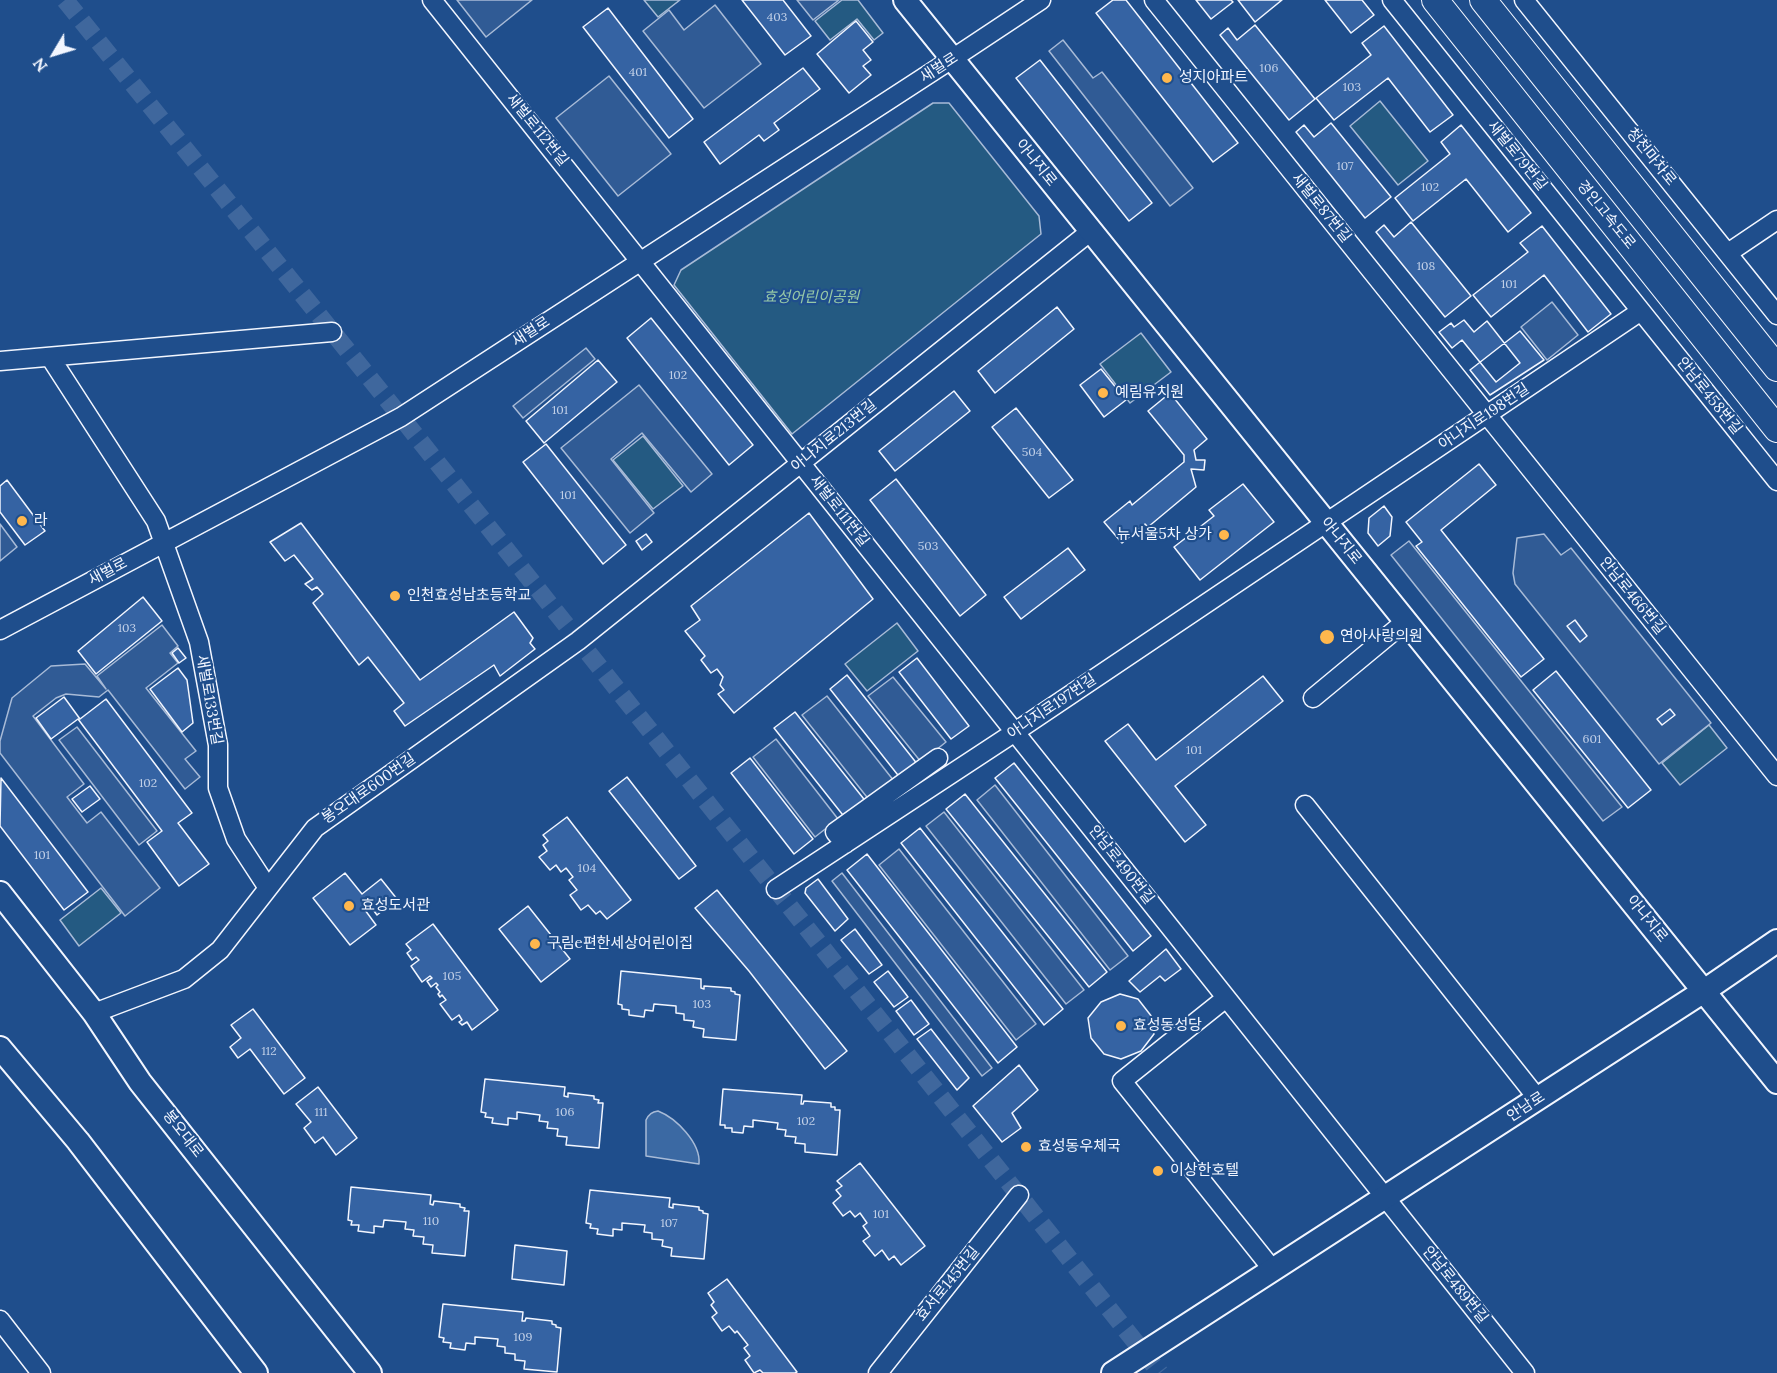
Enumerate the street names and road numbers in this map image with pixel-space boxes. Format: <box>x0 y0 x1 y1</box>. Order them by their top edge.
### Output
street label: 새벌로 <box>917 49 961 87</box>
street label: 새벌로112번길 <box>502 90 572 170</box>
street label: 새벌로79번길 <box>1483 117 1551 195</box>
street label: 청천마차로 <box>1622 125 1680 189</box>
street label: 아나지로 <box>1012 136 1060 190</box>
street label: 새벌로87번길 <box>1287 170 1355 246</box>
street label: 경인고속도로 <box>1573 177 1639 253</box>
street label: 새벌로 <box>509 313 553 351</box>
street label: 안남로458번길 <box>1673 354 1745 438</box>
street label: 아나지로198번길 <box>1435 380 1533 454</box>
street label: 아나지로213번길 <box>788 396 880 476</box>
street label: 새벌로111번길 <box>806 472 872 550</box>
street label: 아나지로 <box>1317 514 1365 568</box>
street label: 새벌로 <box>85 554 131 590</box>
street label: 안남로466번길 <box>1595 554 1669 638</box>
street label: 새벌로133번길 <box>192 654 226 746</box>
street label: 아나지로197번길 <box>1004 671 1100 743</box>
street label: 봉오대로600번길 <box>319 750 419 828</box>
street label: 안남로490번길 <box>1085 822 1157 908</box>
street label: 아나지로 <box>1623 892 1671 946</box>
street label: 안남로 <box>1504 1088 1548 1126</box>
street label: 봉오대로 <box>159 1107 207 1161</box>
street label: 효서로145번길 <box>912 1243 984 1325</box>
street label: 안남로489번길 <box>1418 1243 1492 1327</box>

